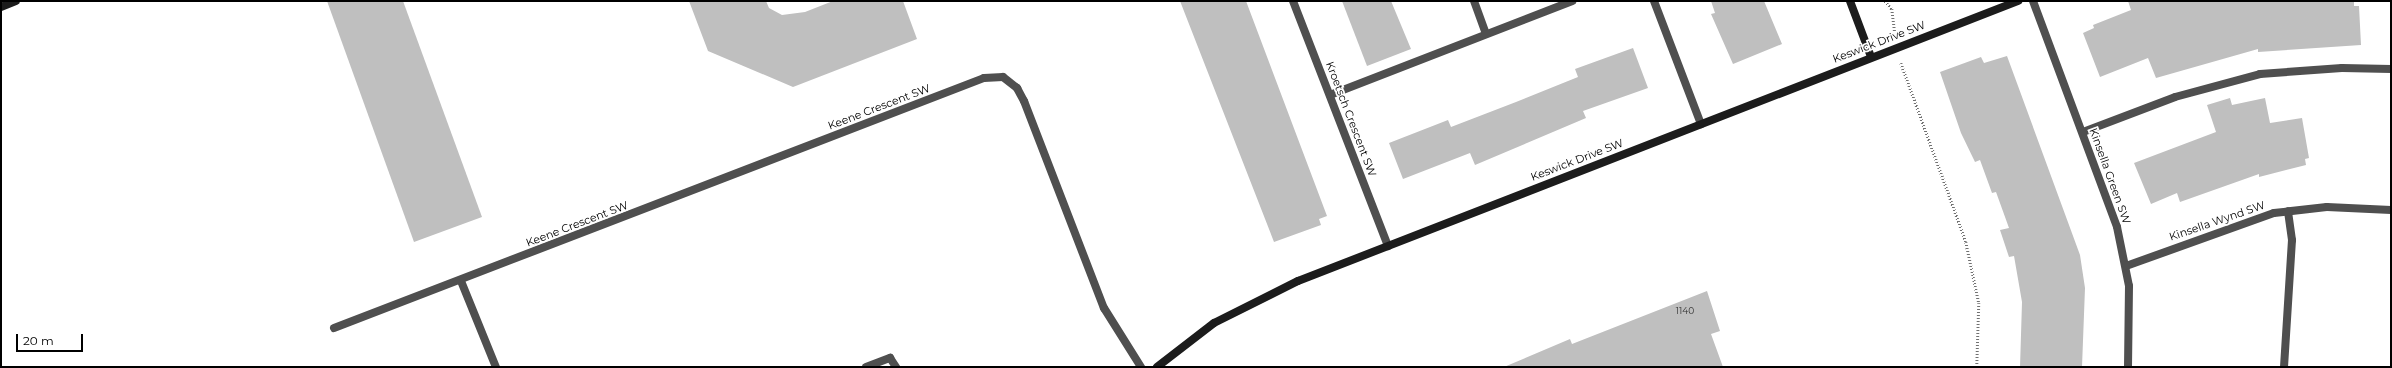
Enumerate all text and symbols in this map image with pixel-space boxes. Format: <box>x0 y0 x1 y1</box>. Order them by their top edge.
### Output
street label: Keswick Drive SW <box>1831 18 1927 66</box>
street label: Kroetsch Crescent SW <box>1323 60 1379 178</box>
street label: Keene Crescent SW <box>826 81 932 133</box>
street label: Kinsella Green SW <box>2087 126 2133 226</box>
street label: Keswick Drive SW <box>1529 136 1625 184</box>
street label: Keene Crescent SW <box>524 198 630 250</box>
street label: Kinsella Wynd SW <box>2167 198 2267 244</box>
house number: 1140 <box>1676 306 1694 316</box>
scale bar <box>18 326 85 352</box>
text: 20 m <box>23 333 54 348</box>

